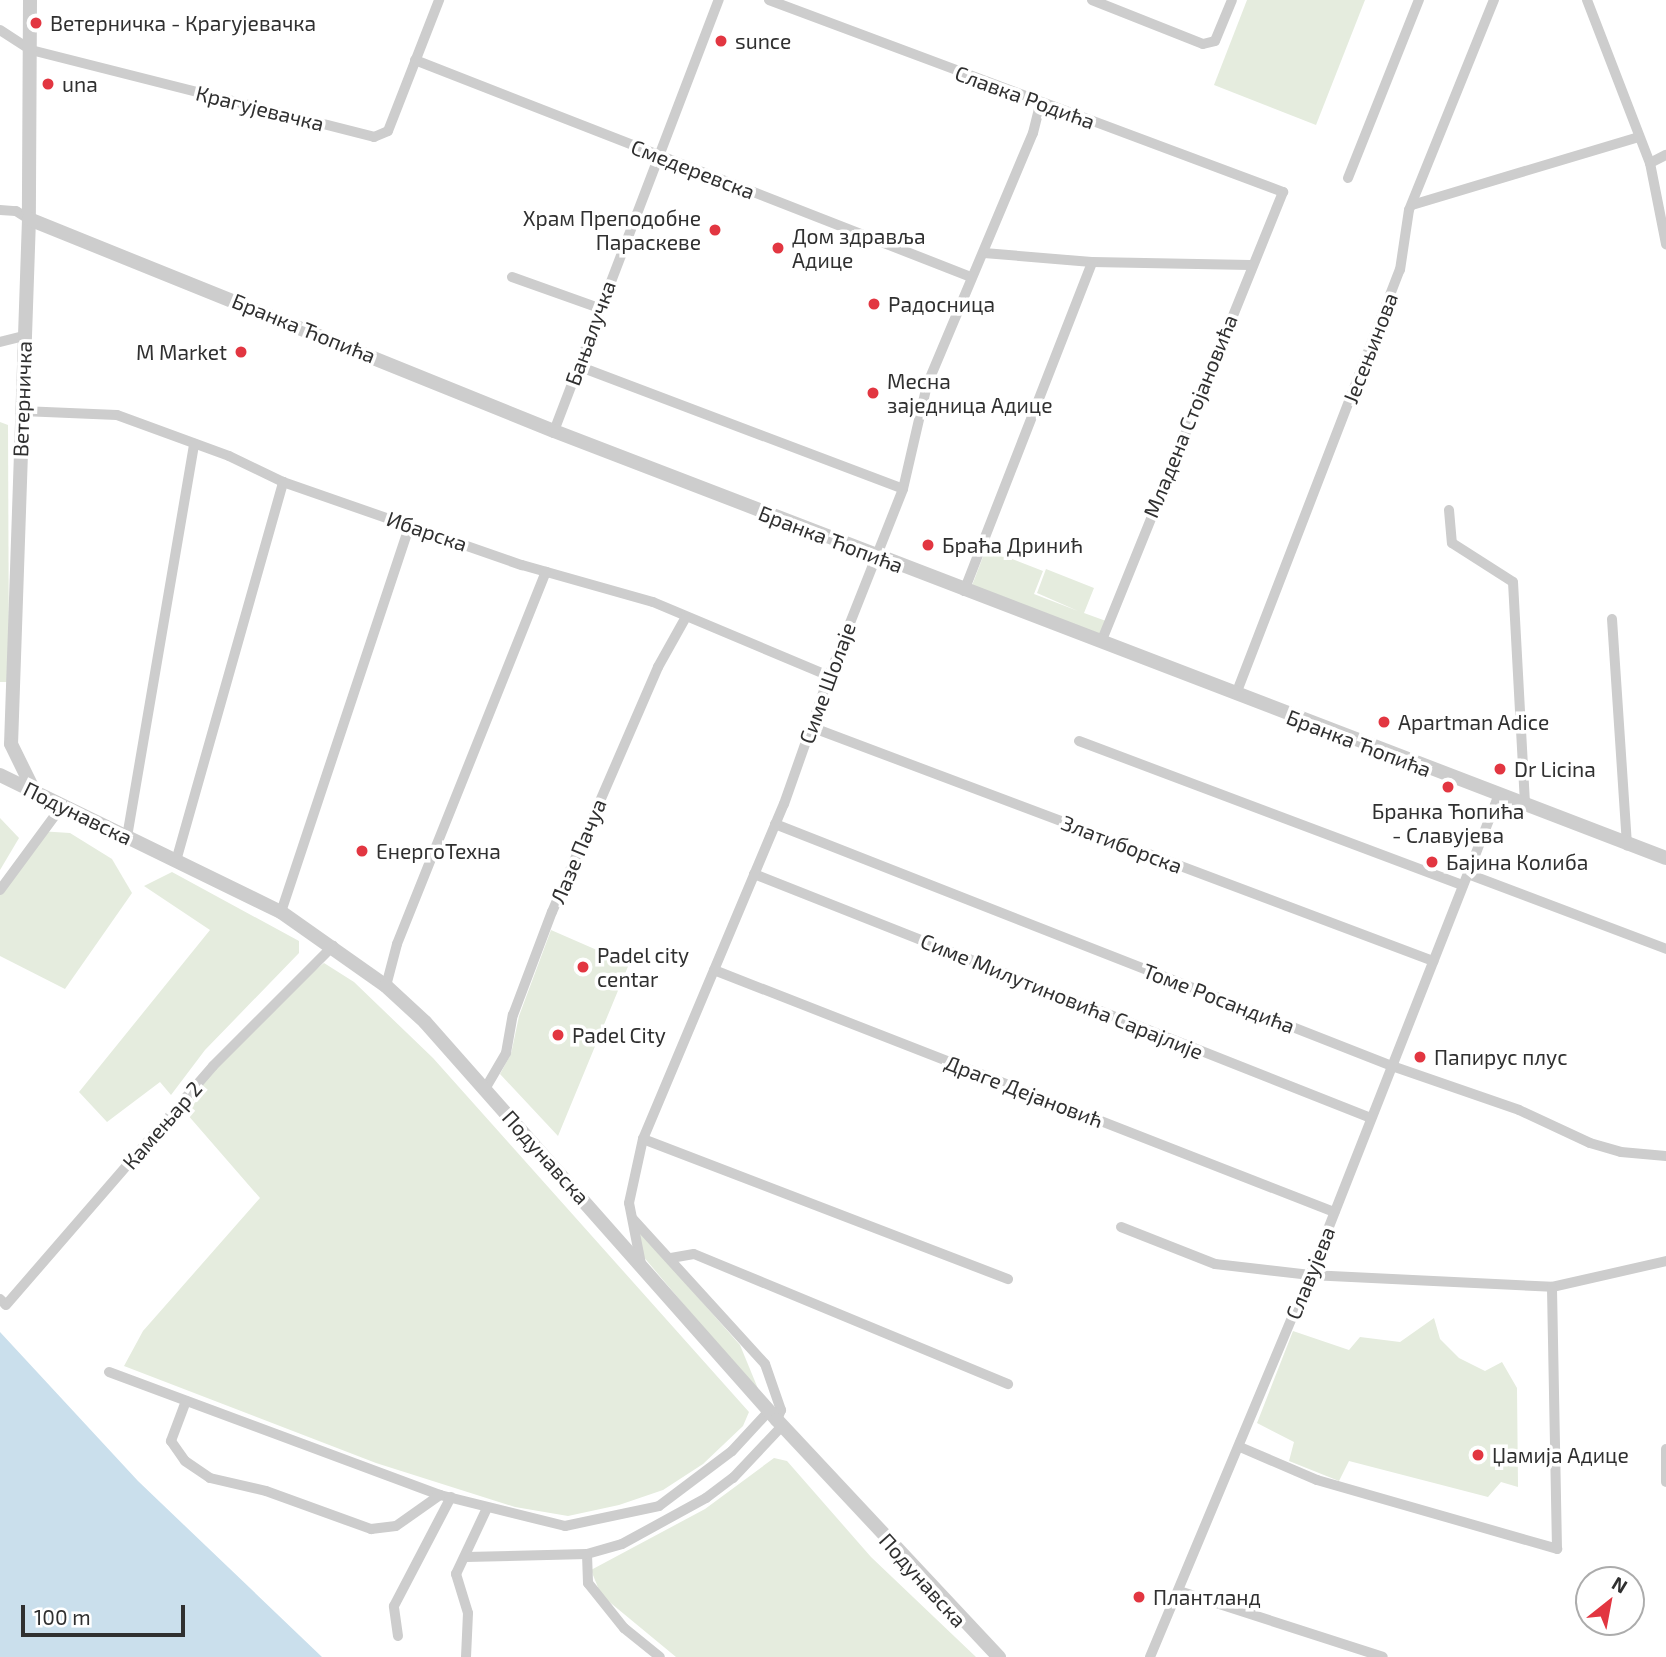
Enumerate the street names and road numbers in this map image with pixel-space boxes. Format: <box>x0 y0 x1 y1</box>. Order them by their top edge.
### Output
street label: Славка Родића <box>952 60 1098 134</box>
street label: Крагујевачка <box>193 80 327 136</box>
street label: Смедеревска <box>627 134 759 204</box>
street label: Бањалучка <box>559 277 621 389</box>
street label: Бранка Ћопића <box>228 288 380 368</box>
street label: Јесењинова <box>1337 289 1403 407</box>
street label: Младена Стојановића <box>1138 311 1242 521</box>
street label: Ветерничка <box>7 340 37 458</box>
street label: Бранка Ћопића <box>755 500 907 578</box>
street label: Ибарска <box>383 505 471 557</box>
street label: Симе Шолаје <box>793 619 861 747</box>
street label: Бранка Ћопића <box>1283 704 1435 782</box>
street label: Подунавска <box>20 776 136 850</box>
street label: Лазе Пачуа <box>545 795 611 907</box>
street label: Златиборска <box>1058 809 1186 879</box>
street label: Симе Милутиновића Сарајлије <box>917 928 1207 1064</box>
street label: Томе Росандића <box>1140 957 1298 1039</box>
street label: Драге Дејановић <box>941 1049 1107 1133</box>
street label: Камењар 2 <box>117 1076 207 1174</box>
street label: Подунавска <box>497 1105 595 1209</box>
street label: Славујева <box>1280 1223 1340 1323</box>
street label: Подунавска <box>874 1528 972 1632</box>

